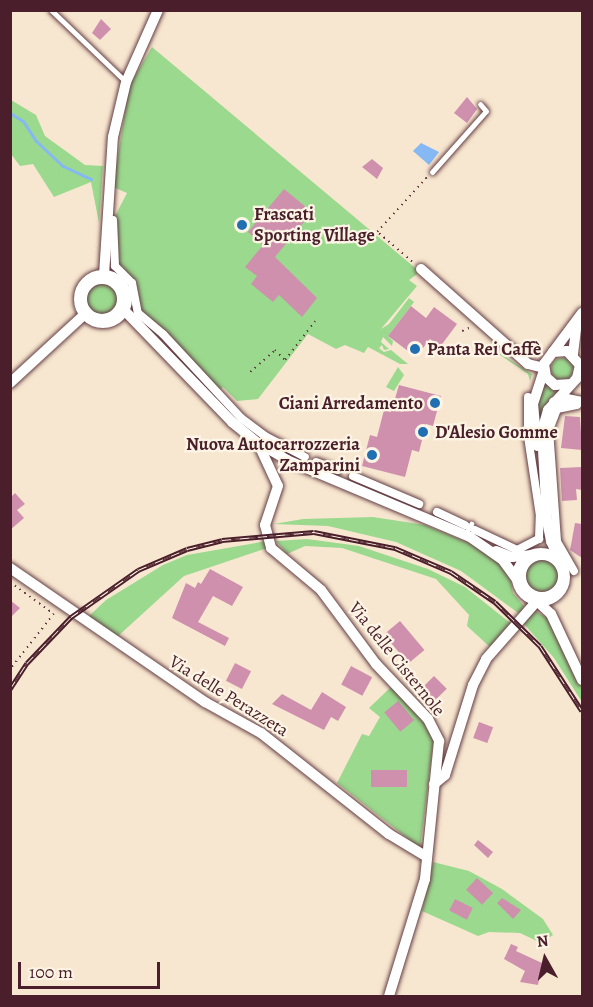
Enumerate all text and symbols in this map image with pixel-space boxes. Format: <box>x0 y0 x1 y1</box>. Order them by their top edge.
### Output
place label: Frascati Sporting Village <box>254 204 375 246</box>
marker: Frascati Sporting Village <box>235 218 249 232</box>
place label: Panta Rei Caffè <box>427 338 541 360</box>
marker: Panta Rei Caffè <box>408 342 422 356</box>
place label: Ciani Arredamento <box>279 392 423 414</box>
marker: Ciani Arredamento <box>428 396 442 410</box>
place label: D'Alesio Gomme <box>435 421 558 443</box>
marker: D'Alesio Gomme <box>416 425 430 439</box>
place label: Nuova Autocarrozzeria Zamparini <box>186 434 360 476</box>
marker: Nuova Autocarrozzeria Zamparini <box>365 448 379 462</box>
street label: Via delle Cisternole <box>344 597 450 721</box>
street label: Via delle Perazzeta <box>165 651 293 741</box>
north arrow <box>515 929 575 989</box>
text: N <box>535 929 550 953</box>
scale bar <box>21 950 164 988</box>
text: 100 m <box>29 960 73 984</box>

